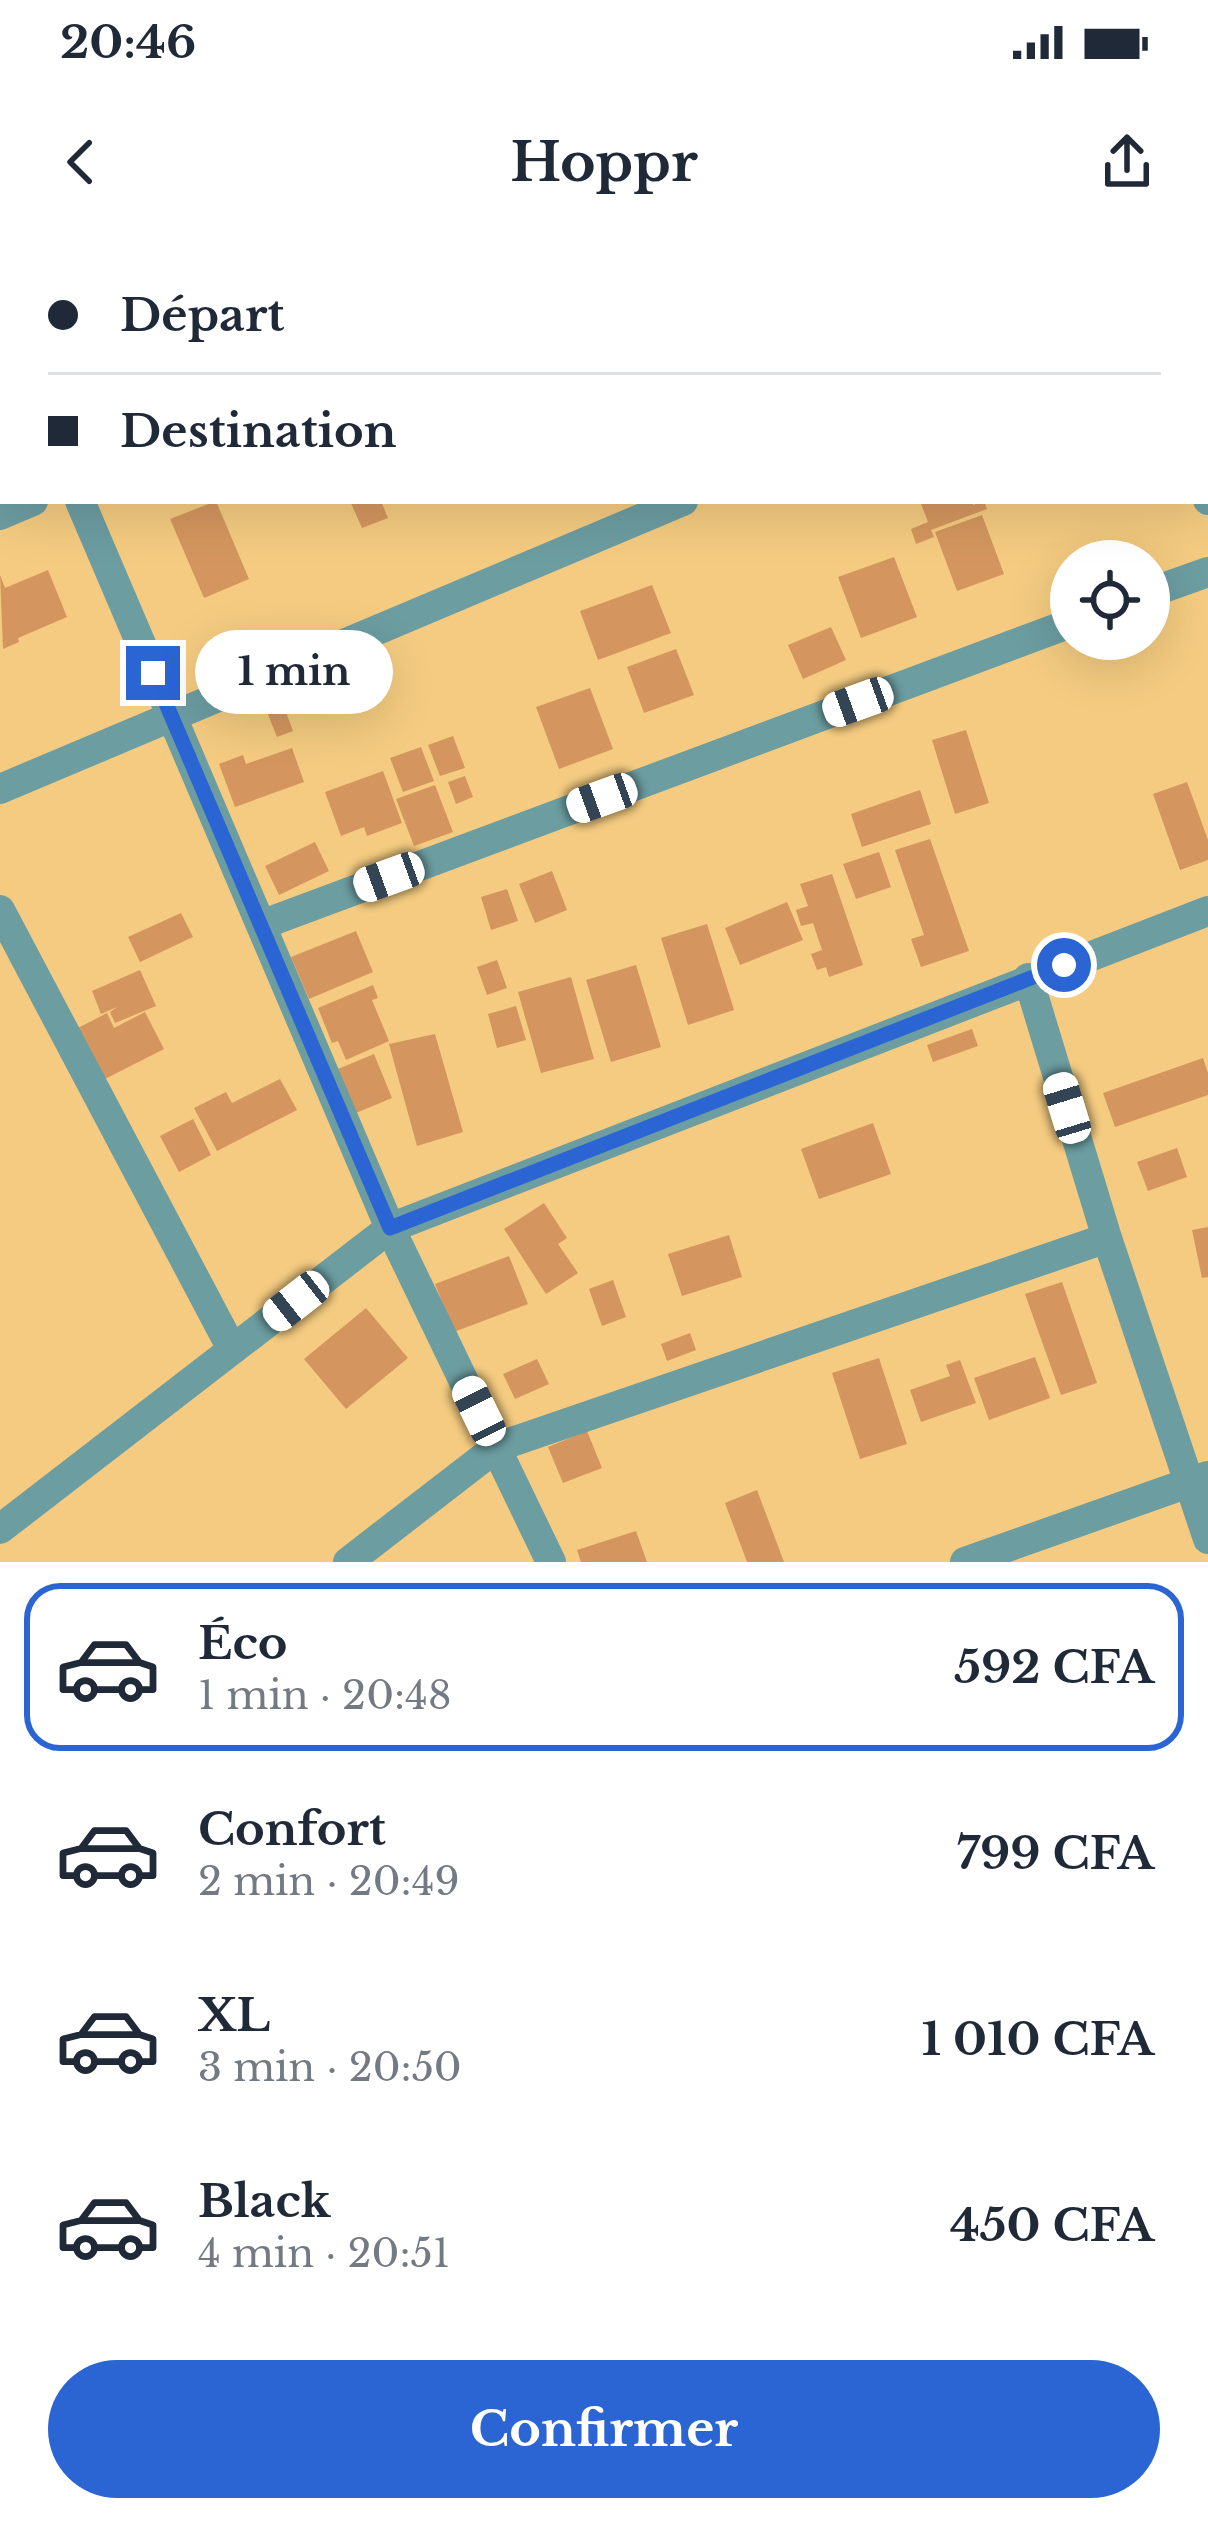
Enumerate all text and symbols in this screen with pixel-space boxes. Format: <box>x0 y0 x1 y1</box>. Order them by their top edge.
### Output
text: 20:46 <box>60 14 196 70</box>
icon: back <box>48 129 114 195</box>
text: Hoppr <box>510 129 698 196</box>
icon: share <box>1094 129 1160 195</box>
text: Départ <box>120 287 284 343</box>
text: Destination <box>120 403 396 459</box>
map controls <box>1050 540 1170 660</box>
button: locate <box>1050 540 1170 660</box>
callout: 1 min <box>195 631 393 715</box>
route end <box>126 646 180 700</box>
text: 1 min <box>238 647 350 696</box>
car <box>818 673 898 731</box>
car <box>562 769 642 827</box>
car <box>349 848 429 906</box>
route start <box>1037 938 1091 992</box>
car <box>1039 1068 1095 1148</box>
car <box>257 1265 335 1337</box>
car <box>447 1371 511 1451</box>
icon: car <box>54 1613 162 1721</box>
text: Éco <box>198 1615 287 1671</box>
text: 592 CFA <box>954 1639 1154 1695</box>
text: 1 min · 20:48 <box>198 1671 452 1720</box>
icon: car <box>54 1799 162 1907</box>
text: Confort <box>198 1801 386 1857</box>
text: 799 CFA <box>957 1825 1154 1881</box>
text: 2 min · 20:49 <box>198 1857 460 1906</box>
icon: car <box>54 1985 162 2093</box>
text: XL <box>198 1987 270 2043</box>
text: 1 010 CFA <box>921 2011 1154 2067</box>
text: 3 min · 20:50 <box>198 2043 462 2092</box>
icon: car <box>54 2171 162 2279</box>
text: Black <box>198 2173 331 2229</box>
text: 450 CFA <box>950 2197 1154 2253</box>
text: 4 min · 20:51 <box>198 2229 450 2278</box>
button: Confirmer <box>48 2360 1160 2498</box>

